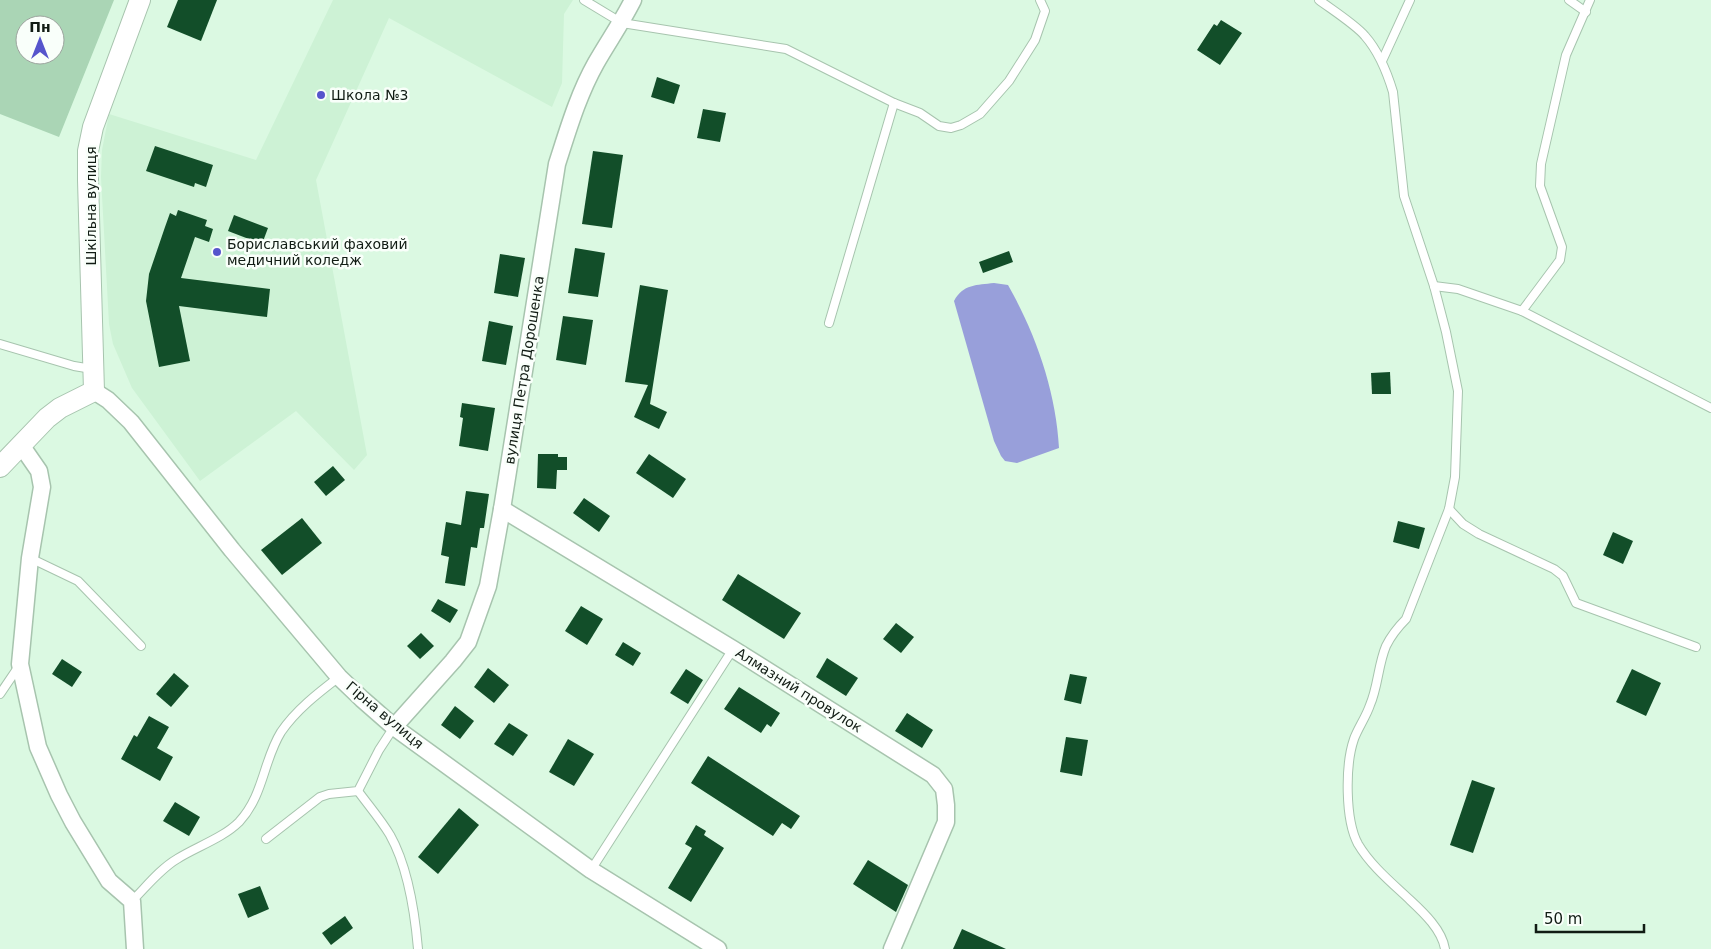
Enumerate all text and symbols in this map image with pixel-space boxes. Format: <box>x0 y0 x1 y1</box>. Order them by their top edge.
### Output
north arrow <box>15 15 65 65</box>
text: Пн <box>29 19 51 35</box>
place label: Школа №3 <box>331 87 408 103</box>
marker: Школа №3 <box>315 89 327 101</box>
street label: Шкільна вулиця <box>83 146 99 266</box>
place label: Бориславський фаховий медичний коледж <box>227 236 408 268</box>
marker: Бориславський фаховий медичний коледж <box>211 246 223 258</box>
street label: вулиця Петра Дорошенка <box>501 275 547 465</box>
street label: Алмазний провулок <box>733 645 865 735</box>
street label: Гірна вулиця <box>343 678 427 752</box>
scale bar <box>1536 902 1644 934</box>
text: 50 m <box>1544 910 1582 928</box>

